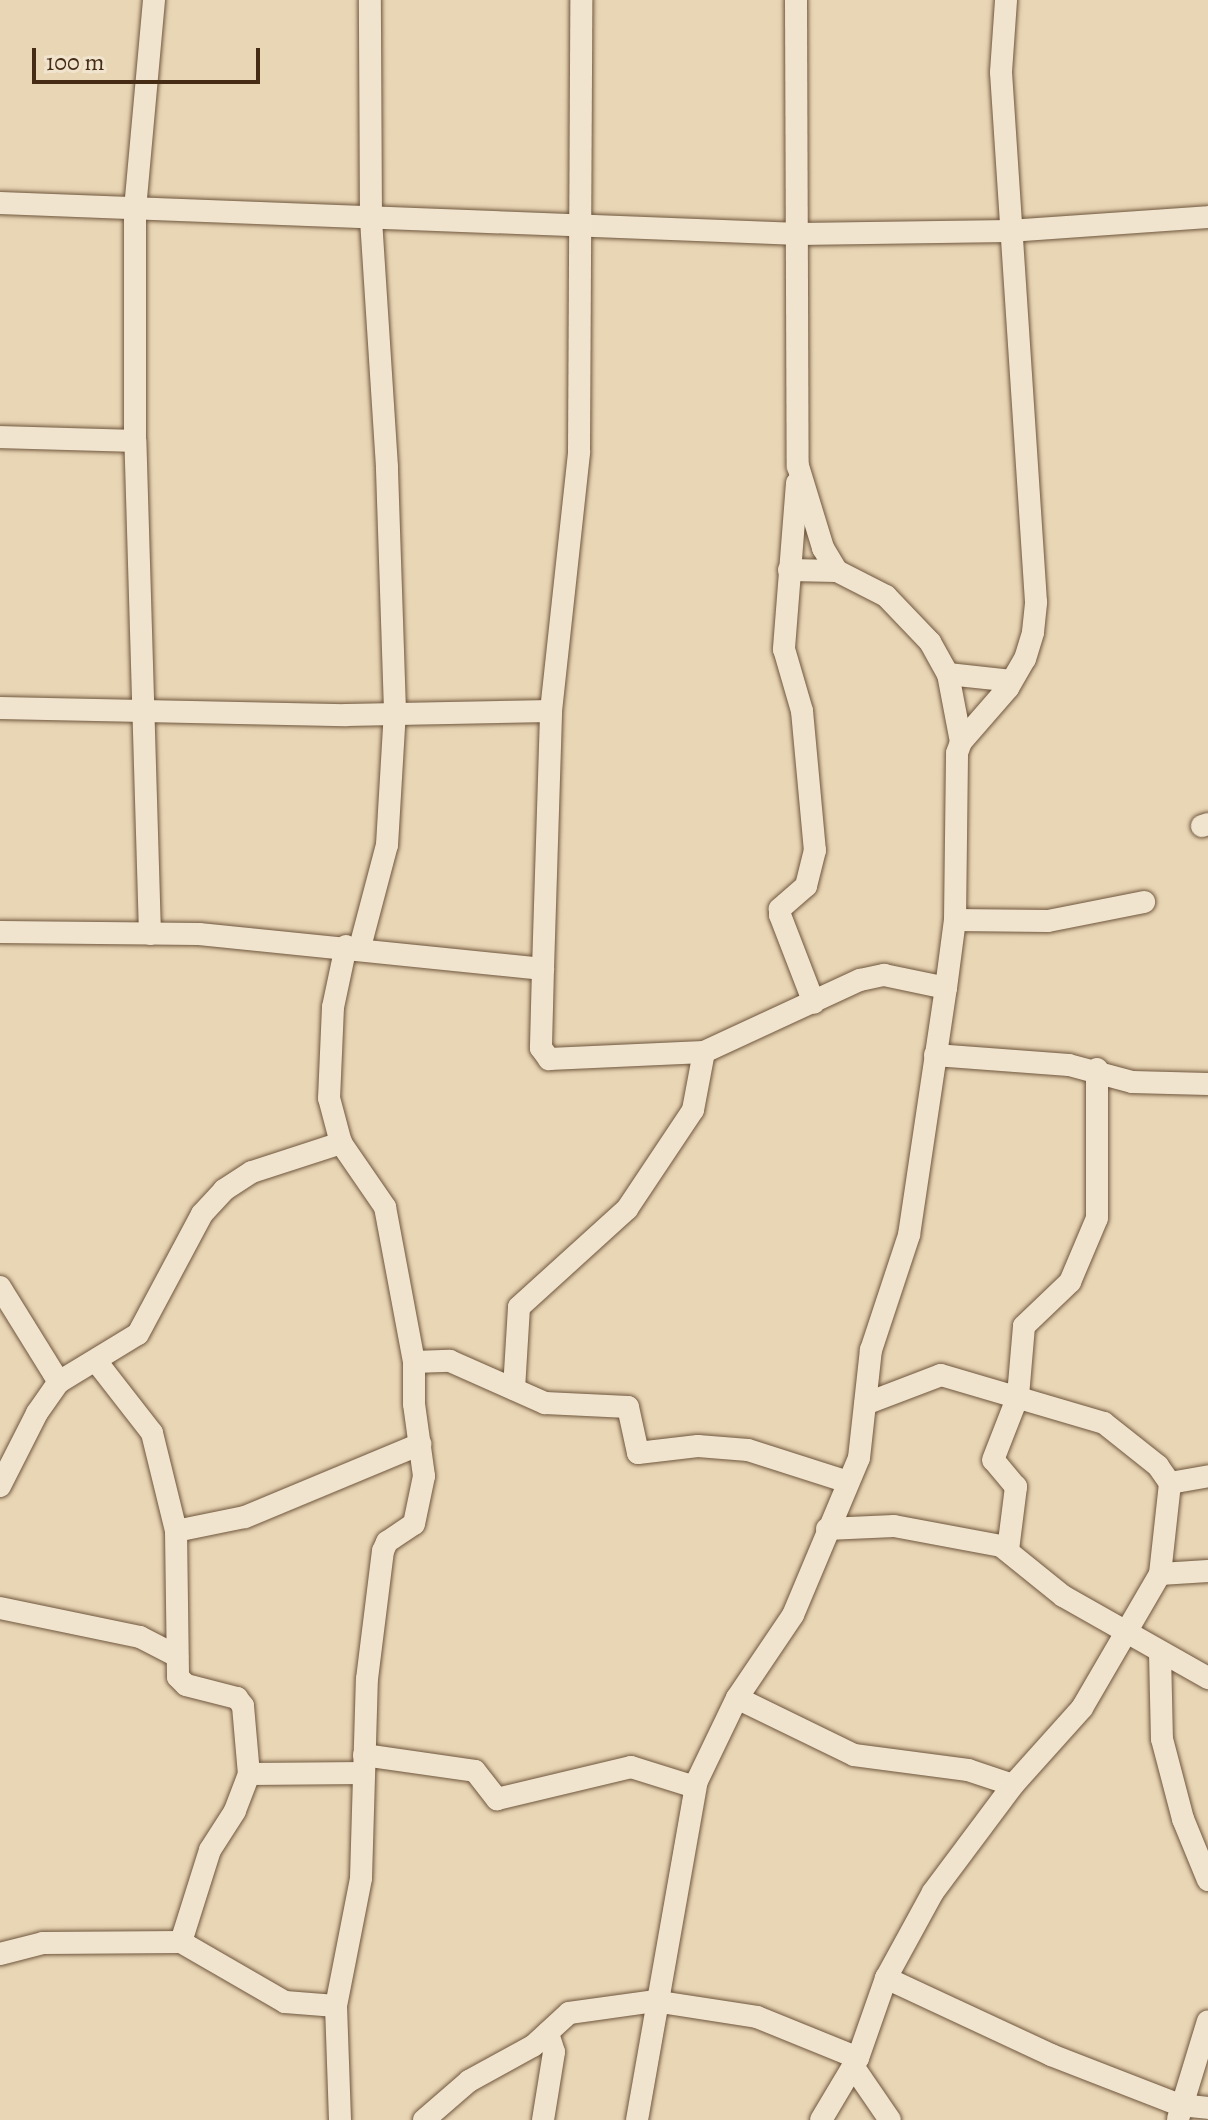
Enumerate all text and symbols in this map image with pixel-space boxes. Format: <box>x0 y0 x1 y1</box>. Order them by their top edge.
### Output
scale bar <box>36 32 264 82</box>
text: 100 m <box>46 46 105 78</box>

